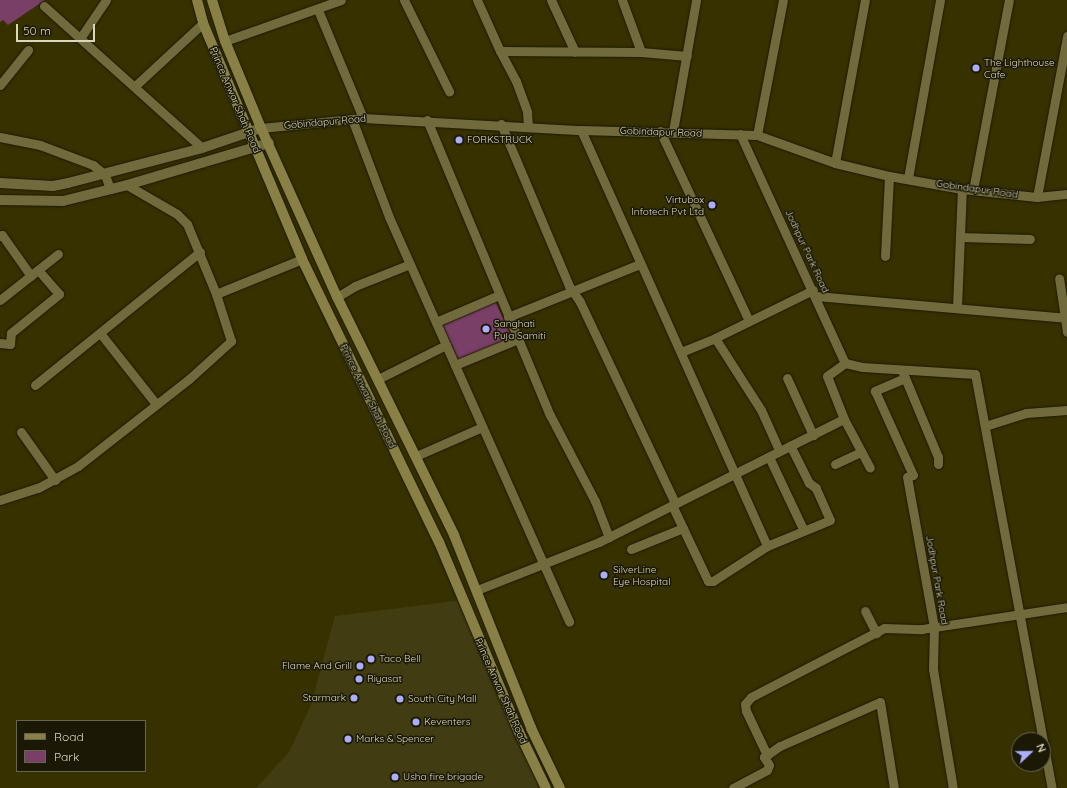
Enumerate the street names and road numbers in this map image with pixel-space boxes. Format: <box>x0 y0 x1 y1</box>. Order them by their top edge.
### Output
street label: Prince Anwar Shah Road <box>207 45 263 155</box>
street label: Gobindapur Road <box>284 112 366 132</box>
street label: Gobindapur Road <box>620 125 702 139</box>
street label: Gobindapur Road <box>935 177 1019 201</box>
street label: Jodhpur Park Road <box>782 207 832 295</box>
street label: Prince Anwar Shah Road <box>338 342 398 450</box>
street label: Jodhpur Park Road <box>923 534 951 626</box>
street label: Prince Anwar Shah Road <box>472 636 530 746</box>

